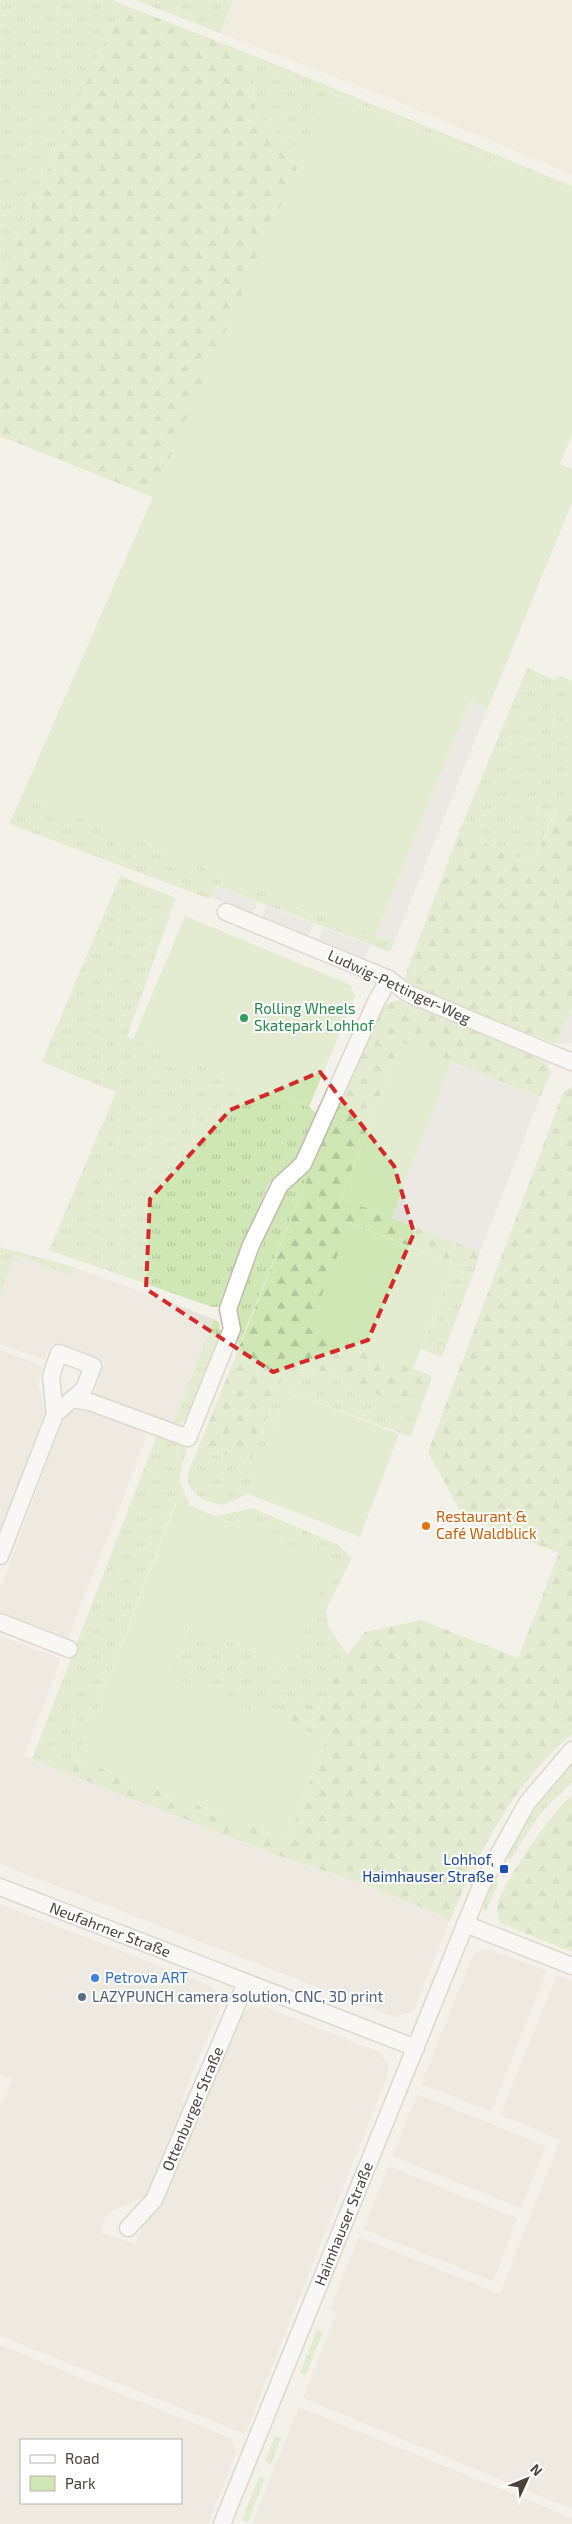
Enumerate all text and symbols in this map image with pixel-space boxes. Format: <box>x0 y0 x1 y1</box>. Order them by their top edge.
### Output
street label: Ludwig-Pettinger-Weg <box>325 945 474 1027</box>
place label: Rolling Wheels Skatepark Lohhof <box>254 999 374 1034</box>
marker: Rolling Wheels Skatepark Lohhof <box>238 1012 250 1024</box>
place label: Restaurant & Café Waldblick <box>436 1507 537 1542</box>
marker: Restaurant & Café Waldblick <box>420 1520 432 1532</box>
place label: Lohhof, Haimhauser Straße <box>362 1850 494 1885</box>
marker: Lohhof, Haimhauser Straße <box>498 1863 510 1875</box>
street label: Neufahrner Straße <box>47 1898 173 1960</box>
place label: Petrova ART <box>105 1968 188 1986</box>
marker: Petrova ART <box>89 1972 101 1984</box>
place label: LAZYPUNCH camera solution, CNC, 3D print <box>92 1987 384 2005</box>
marker: LAZYPUNCH camera solution, CNC, 3D print <box>76 1991 88 2003</box>
street label: Ottenburger Straße <box>158 2044 226 2173</box>
street label: Haimhauser Straße <box>310 2159 376 2288</box>
legend <box>20 2439 182 2504</box>
text: Road <box>65 2449 100 2467</box>
north arrow <box>502 2454 552 2504</box>
text: N <box>527 2460 546 2479</box>
text: Park <box>65 2474 96 2492</box>

